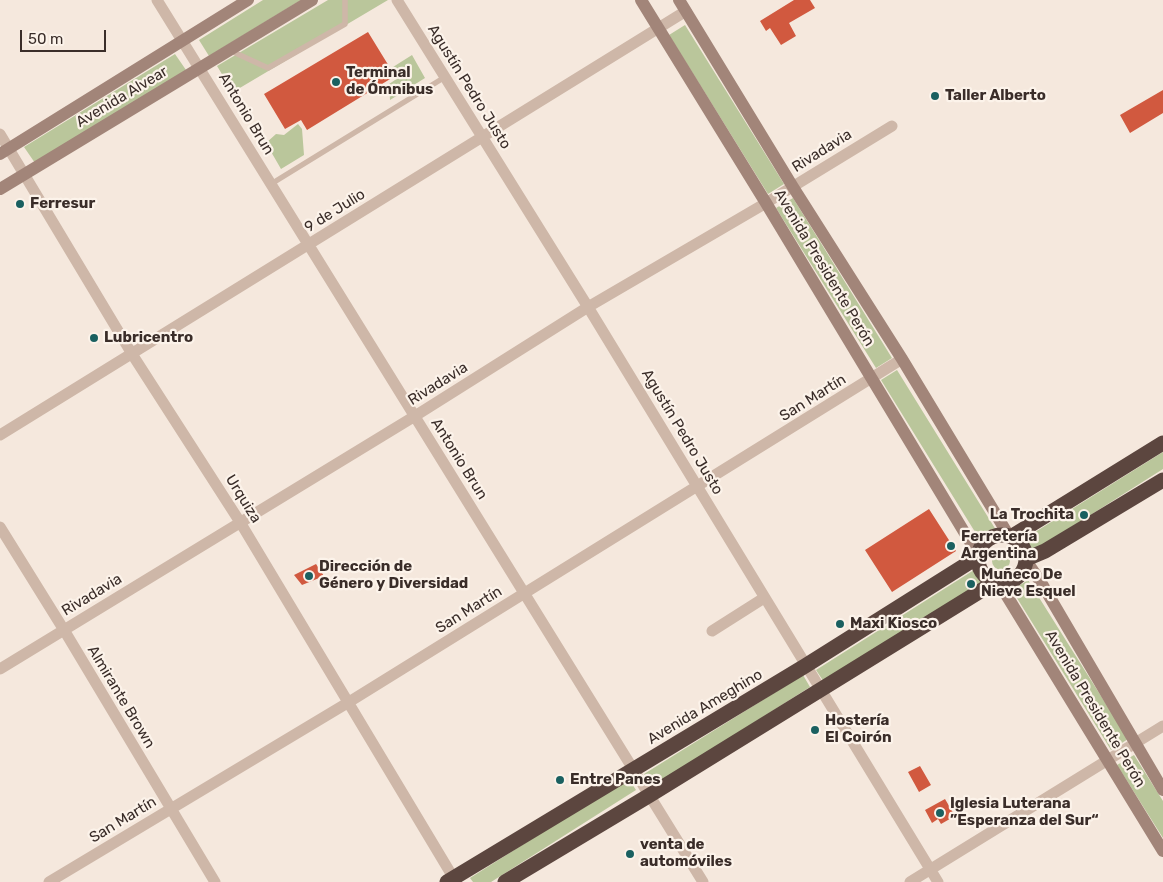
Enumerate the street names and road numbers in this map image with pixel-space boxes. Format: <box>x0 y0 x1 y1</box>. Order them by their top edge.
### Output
street label: Agustín Pedro Justo <box>423 22 515 152</box>
street label: Avenida Alvear <box>73 63 171 131</box>
street label: Antonio Brun <box>215 70 277 158</box>
street label: Rivadavia <box>789 126 855 176</box>
street label: 9 de Julio <box>301 185 369 237</box>
street label: Avenida Presidente Perón <box>770 186 878 350</box>
street label: Rivadavia <box>405 359 471 409</box>
street label: Agustín Pedro Justo <box>637 366 727 498</box>
street label: San Martín <box>776 371 850 425</box>
street label: Antonio Brun <box>427 415 491 503</box>
street label: Urquiza <box>221 472 265 526</box>
street label: Rivadavia <box>59 570 125 620</box>
street label: San Martín <box>432 583 506 637</box>
street label: Avenida Presidente Perón <box>1041 627 1149 791</box>
street label: Almirante Brown <box>83 642 159 752</box>
street label: Avenida Ameghino <box>644 666 766 748</box>
street label: San Martín <box>86 793 160 847</box>

